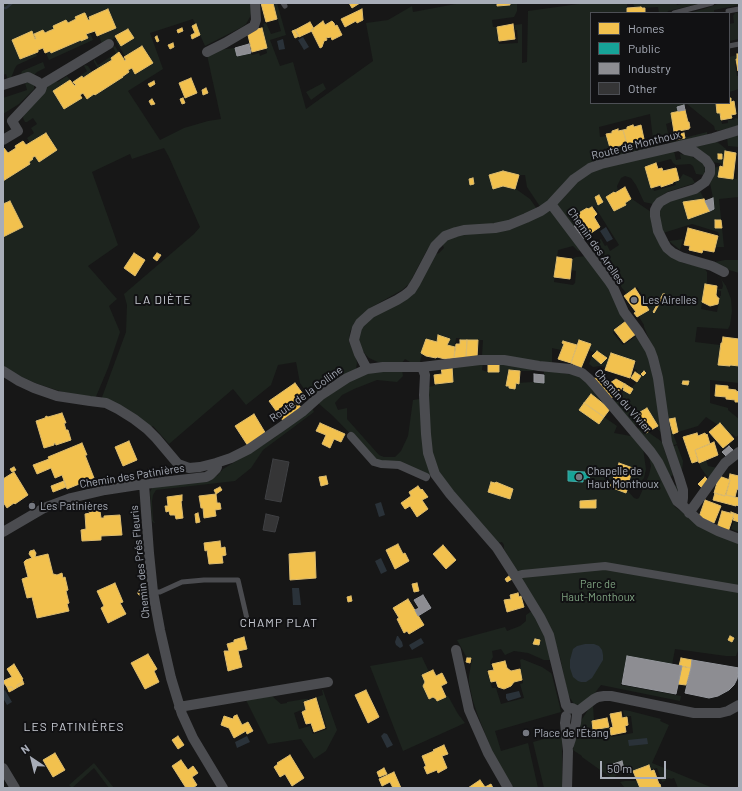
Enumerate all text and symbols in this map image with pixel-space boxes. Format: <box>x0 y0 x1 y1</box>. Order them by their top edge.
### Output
legend <box>590 12 730 104</box>
text: Homes <box>628 21 664 35</box>
text: Public <box>628 41 660 55</box>
text: Industry <box>628 61 671 75</box>
text: Other <box>628 81 657 95</box>
street label: Route de Monthoux <box>590 128 682 162</box>
street label: Chemin des Arelles <box>565 205 627 287</box>
district label: LA DIÈTE <box>135 293 191 307</box>
place label: Les Airelles <box>642 293 697 307</box>
marker: Les Airelles <box>629 295 639 305</box>
street label: Route de la Colline <box>267 363 345 425</box>
street label: Chemin du Vivier <box>592 367 654 435</box>
street label: Chemin des Patinières <box>79 461 185 491</box>
place label: Chapelle de Haut Monthoux <box>587 464 659 490</box>
marker: Chapelle de Haut Monthoux <box>574 472 584 482</box>
place label: Les Patinières <box>40 499 108 513</box>
marker: Les Patinières <box>27 501 37 511</box>
street label: Chemin des Prés Fleuris <box>127 505 153 619</box>
park label: Parc de Haut-Monthoux <box>561 577 635 603</box>
district label: CHAMP PLAT <box>240 616 318 630</box>
district label: LES PATINIÈRES <box>24 720 124 734</box>
place label: Place de l'Étang <box>534 726 609 740</box>
marker: Place de l'Étang <box>521 728 531 738</box>
north arrow <box>12 739 52 779</box>
text: N <box>18 741 32 756</box>
scale bar <box>602 753 668 779</box>
text: 50 m <box>607 761 632 775</box>

